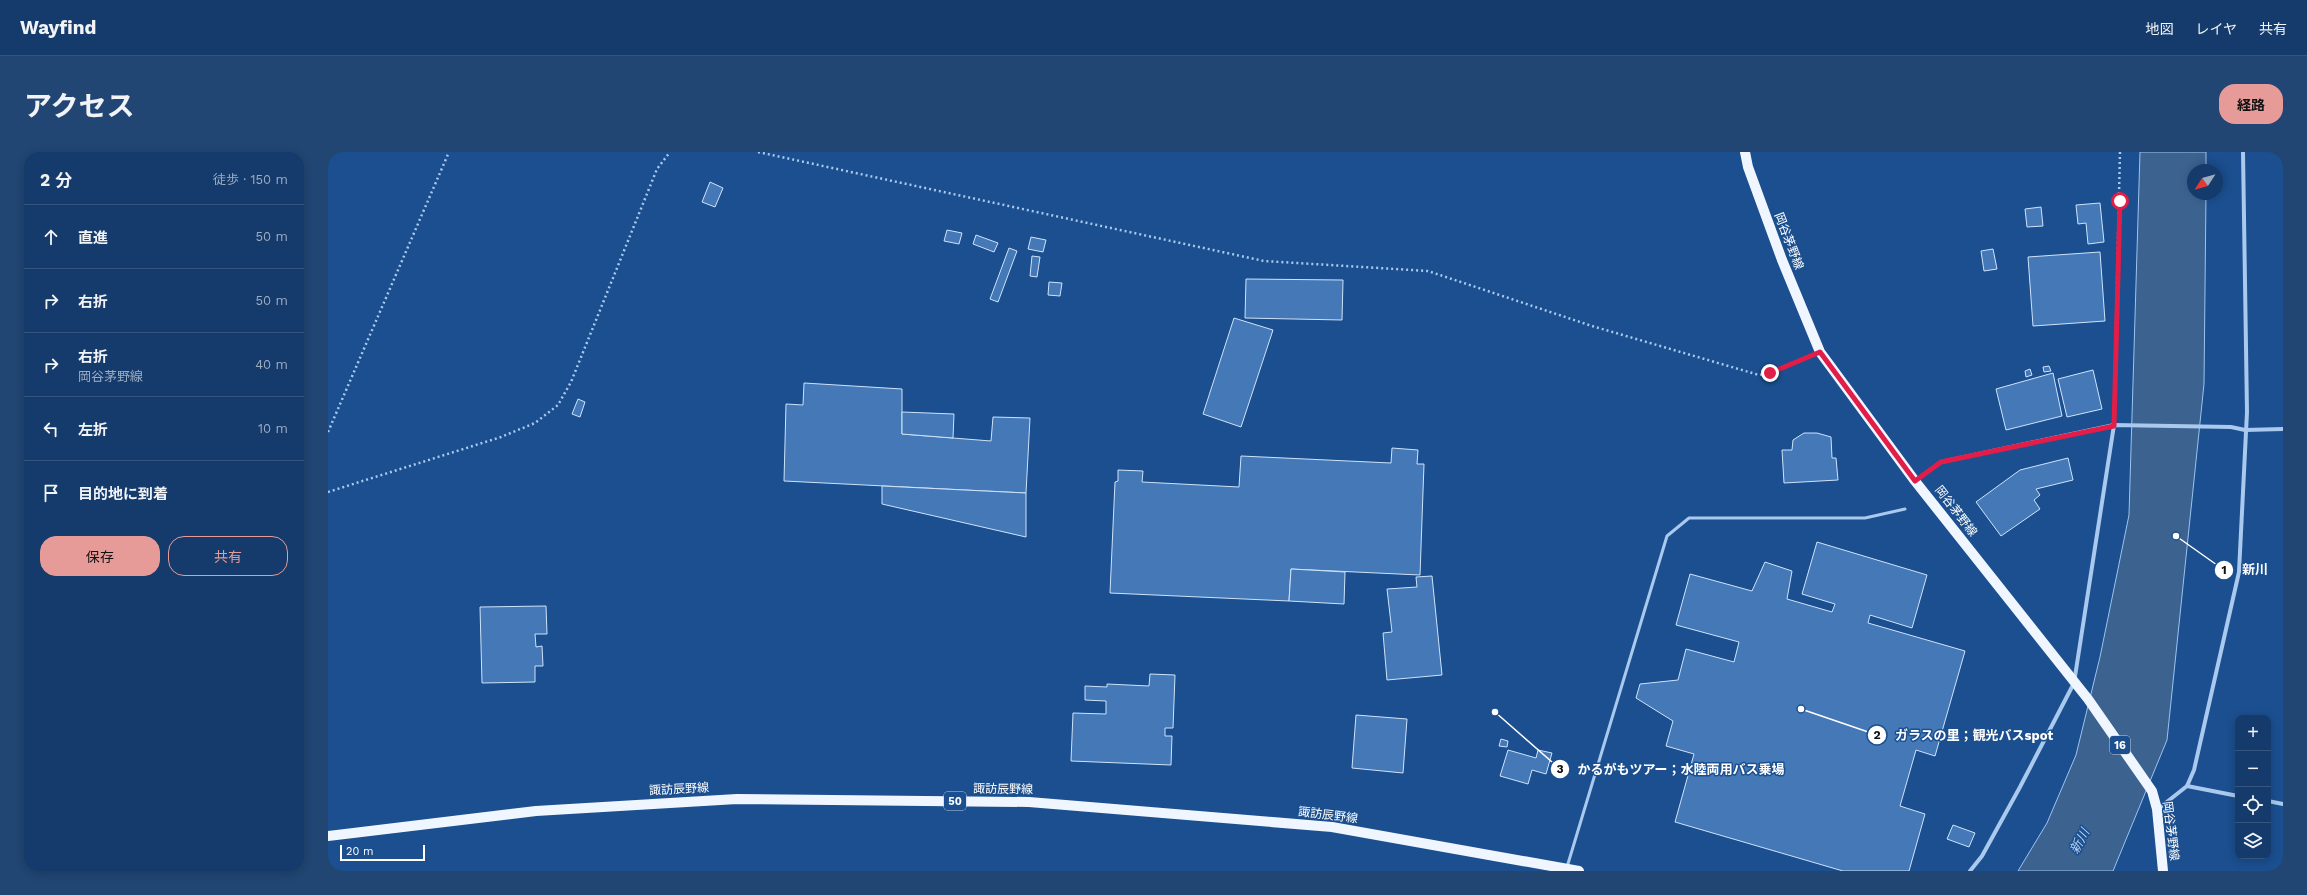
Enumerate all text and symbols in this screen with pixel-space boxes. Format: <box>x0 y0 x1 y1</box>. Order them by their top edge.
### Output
text: Wayfind <box>20 16 96 39</box>
text: 地図 <box>2145 21 2173 37</box>
text: レイヤ <box>2195 21 2237 37</box>
text: 共有 <box>2259 21 2287 37</box>
button: 経路 <box>2219 84 2283 124</box>
text: アクセス <box>24 90 135 123</box>
north arrow <box>2187 164 2223 200</box>
text: 2 分 <box>40 170 72 190</box>
text: 徒歩 · 150 m <box>213 172 288 187</box>
route start <box>2111 192 2129 210</box>
street label: 岡谷茅野線 <box>1772 210 1806 272</box>
icon: ahead <box>40 226 62 248</box>
text: 直進 <box>78 229 108 247</box>
text: 50 m <box>256 229 288 244</box>
icon: right <box>40 290 62 312</box>
text: 右折 <box>78 293 108 311</box>
text: 50 m <box>256 293 288 308</box>
text: 右折 <box>78 348 108 366</box>
icon: right <box>40 354 62 376</box>
text: 40 m <box>255 357 288 372</box>
route end <box>1761 364 1779 382</box>
text: 岡谷茅野線 <box>78 369 143 384</box>
icon: left <box>40 418 62 440</box>
text: 左折 <box>78 421 108 439</box>
text: 10 m <box>258 421 288 436</box>
icon: arrive <box>40 482 62 504</box>
street label: 岡谷茅野線 <box>1932 483 1980 539</box>
text: 目的地に到着 <box>78 485 168 503</box>
button: 保存 <box>40 536 160 576</box>
button: 共有 <box>168 536 288 576</box>
callout: 新川 <box>2214 557 2276 582</box>
text: 新川 <box>2242 562 2268 577</box>
text: 1 <box>2221 563 2227 577</box>
map controls <box>2235 715 2271 859</box>
button: + <box>2235 715 2271 751</box>
callout: ガラスの里；観光バスspot <box>1867 723 2062 748</box>
text: 2 <box>1873 728 1881 742</box>
text: ガラスの里；観光バスspot <box>1895 728 2053 743</box>
road number: 16 <box>2110 736 2130 754</box>
button: − <box>2235 751 2271 787</box>
callout: かるがもツアー；水陸両用バス乗場 <box>1550 757 1793 782</box>
text: 3 <box>1556 762 1564 776</box>
text: かるがもツアー；水陸両用バス乗場 <box>1577 762 1785 777</box>
street label: 諏訪辰野線 <box>649 780 709 798</box>
street label: 諏訪辰野線 <box>973 781 1033 797</box>
button: locate <box>2235 787 2271 823</box>
road number: 50 <box>944 792 966 810</box>
street label: 岡谷茅野線 <box>2160 800 2182 862</box>
street label: 諏訪辰野線 <box>1297 804 1359 826</box>
button: layers <box>2235 823 2271 859</box>
water label: 新川 <box>2067 824 2093 856</box>
scale bar <box>340 843 425 862</box>
text: 20 m <box>346 845 374 858</box>

